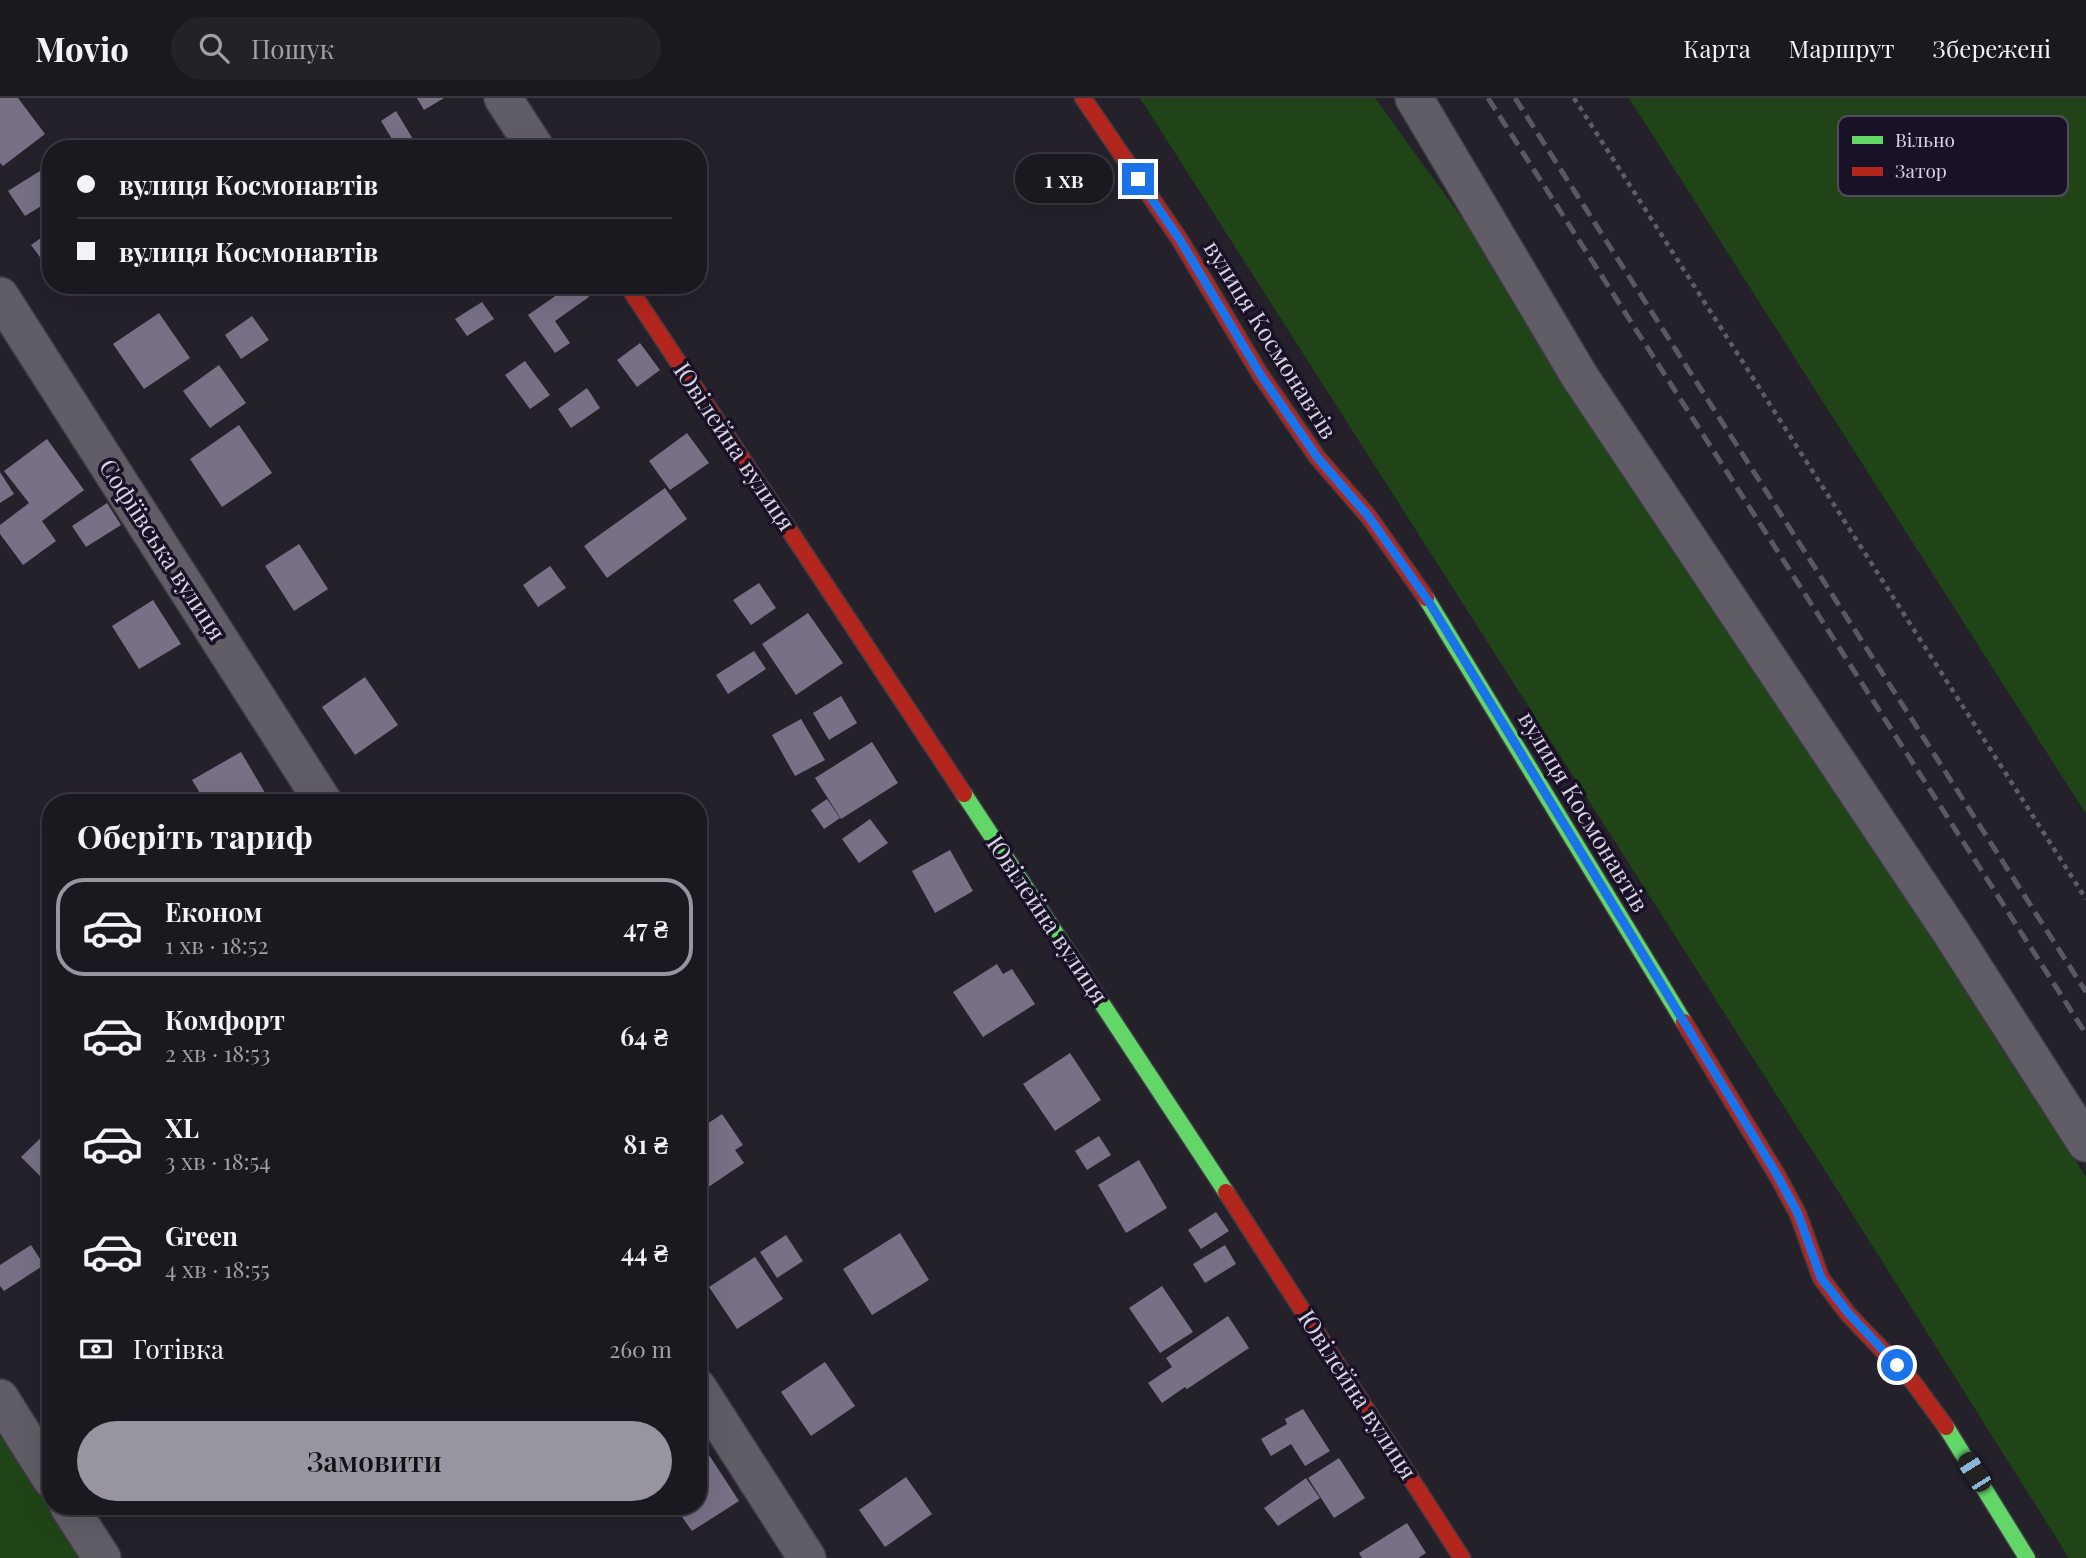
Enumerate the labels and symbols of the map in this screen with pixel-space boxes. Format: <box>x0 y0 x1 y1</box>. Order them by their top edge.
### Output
legend <box>1838 116 2068 196</box>
text: Вільно <box>1895 126 1955 152</box>
callout: 1 хв <box>1016 154 1114 204</box>
text: Затор <box>1895 157 1947 183</box>
route end <box>1122 163 1154 195</box>
street label: вулиця Космонавтів <box>1198 234 1346 444</box>
street label: Ювілейна вулиця <box>668 356 804 536</box>
street label: Софіївська вулиця <box>93 452 234 646</box>
street label: вулиця Космонавтів <box>1512 705 1657 917</box>
street label: Ювілейна вулиця <box>981 829 1117 1009</box>
street label: Ювілейна вулиця <box>1292 1303 1426 1485</box>
route start <box>1881 1349 1913 1381</box>
car <box>1954 1449 1995 1495</box>

